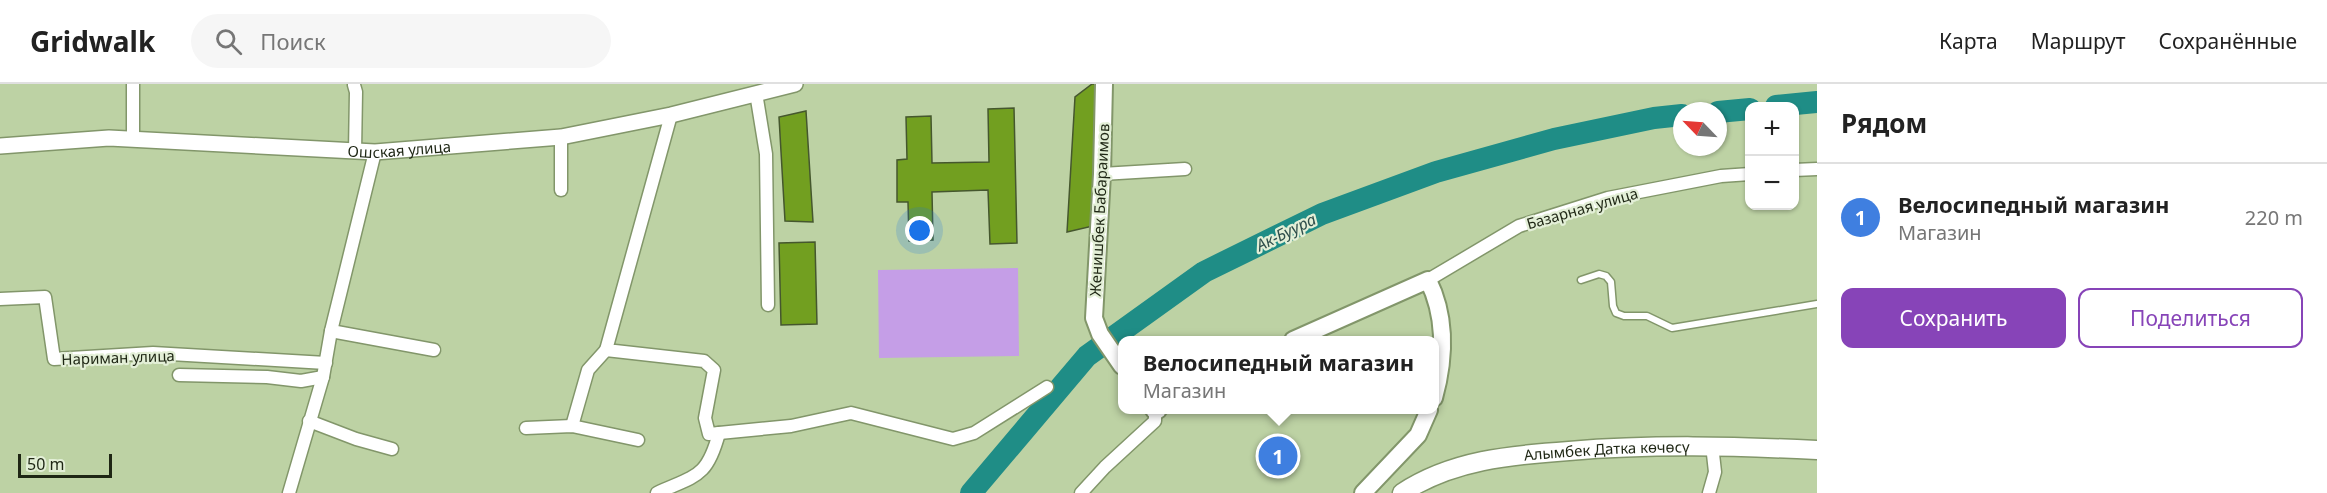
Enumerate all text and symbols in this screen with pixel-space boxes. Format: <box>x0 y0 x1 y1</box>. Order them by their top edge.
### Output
search box <box>191 14 611 68</box>
text: Gridwalk <box>30 22 155 60</box>
icon: search <box>212 25 245 58</box>
text: Поиск <box>260 26 326 56</box>
text: Карта <box>1939 27 1998 55</box>
text: Маршрут <box>2031 27 2126 55</box>
text: Сохранённые <box>2159 27 2297 55</box>
north arrow <box>1673 102 1727 156</box>
map controls <box>1745 102 1799 210</box>
button: + <box>1745 102 1799 156</box>
text: Рядом <box>1841 105 1927 141</box>
street label: Женишбек Бабараимов <box>1084 123 1114 297</box>
street label: Ошская улица <box>347 136 452 162</box>
button: − <box>1745 156 1799 210</box>
street label: Базарная улица <box>1524 183 1640 233</box>
text: Велосипедный магазин <box>1898 189 2170 219</box>
text: 1 <box>1855 204 1866 231</box>
text: 220 m <box>2245 204 2303 231</box>
water label: Ак-Буура <box>1252 208 1320 256</box>
your location <box>905 216 934 245</box>
text: Магазин <box>1898 219 1982 246</box>
button: Сохранить <box>1841 288 2066 348</box>
button: Поделиться <box>2078 288 2303 348</box>
popup <box>1118 336 1439 414</box>
street label: Нариман улица <box>61 345 175 369</box>
text: Велосипедный магазин <box>1143 347 1414 377</box>
text: Магазин <box>1143 377 1226 404</box>
pin: 1 <box>1258 434 1298 478</box>
street label: Алымбек Датка көчөсү <box>1523 436 1690 465</box>
scale bar <box>18 451 112 478</box>
text: 50 m <box>27 453 64 475</box>

